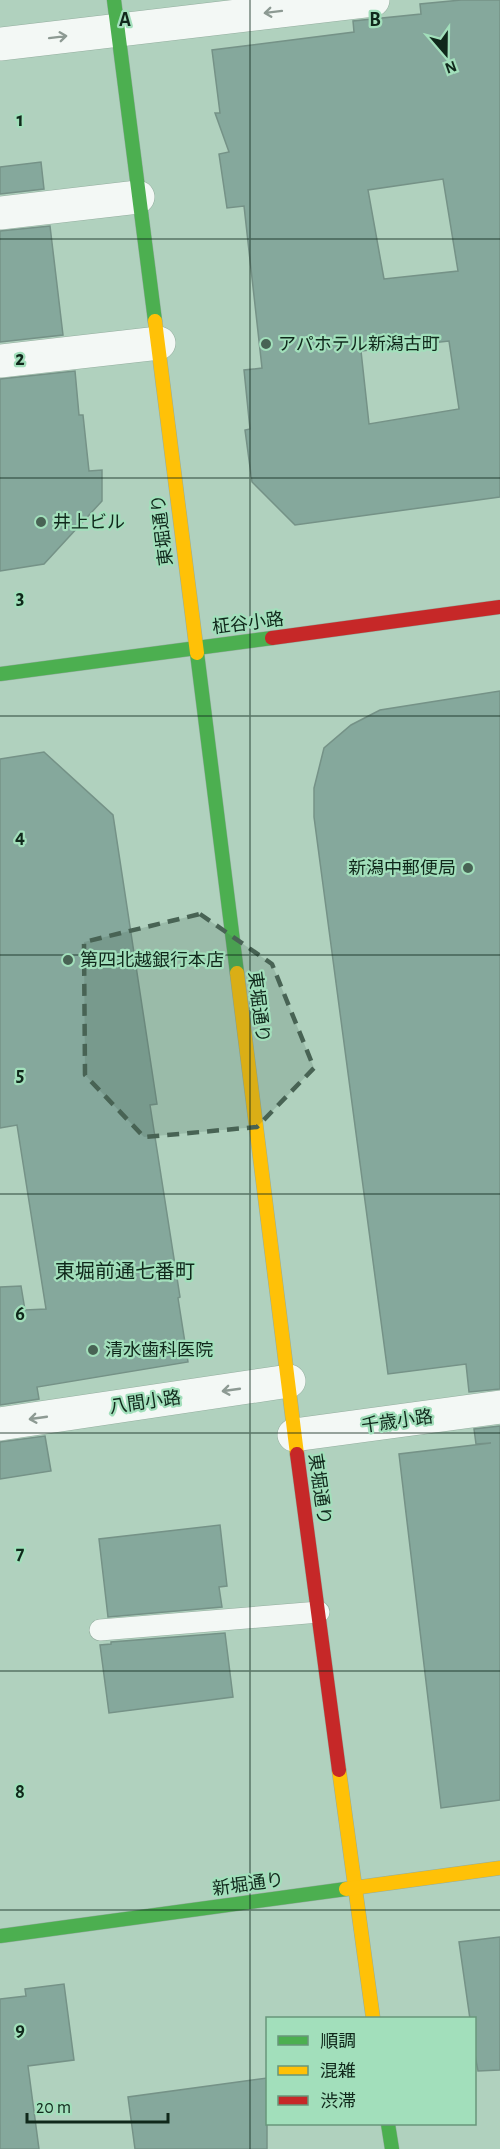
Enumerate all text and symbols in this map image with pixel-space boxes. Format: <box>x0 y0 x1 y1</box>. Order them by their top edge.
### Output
one-way arrow <box>264 7 284 18</box>
text: A <box>119 10 131 30</box>
text: B <box>369 10 381 30</box>
north arrow <box>416 24 476 84</box>
one-way arrow <box>48 31 68 42</box>
text: N <box>443 58 459 77</box>
text: 1 <box>16 110 24 130</box>
place label: アパホテル新潟古町 <box>278 334 440 354</box>
marker: アパホテル新潟古町 <box>259 337 273 351</box>
text: 2 <box>15 349 25 369</box>
street label: 東堀通り <box>149 493 176 567</box>
place label: 井上ビル <box>53 512 125 532</box>
marker: 井上ビル <box>34 515 48 529</box>
text: 3 <box>16 588 24 608</box>
street label: 柾谷小路 <box>211 610 285 637</box>
text: 4 <box>15 827 25 847</box>
place label: 新潟中郵便局 <box>348 858 456 878</box>
marker: 新潟中郵便局 <box>461 861 475 875</box>
place label: 第四北越銀行本店 <box>80 950 224 970</box>
marker: 第四北越銀行本店 <box>61 953 75 967</box>
street label: 東堀通り <box>245 970 272 1044</box>
text: 5 <box>16 1065 24 1085</box>
district label: 東堀前通七番町 <box>55 1261 195 1282</box>
text: 6 <box>15 1304 25 1324</box>
place label: 清水歯科医院 <box>105 1341 213 1360</box>
marker: 清水歯科医院 <box>86 1343 100 1357</box>
one-way arrow <box>222 1384 242 1395</box>
street label: 八間小路 <box>108 1388 182 1417</box>
street label: 千歳小路 <box>360 1407 434 1436</box>
one-way arrow <box>29 1412 49 1423</box>
street label: 東堀通り <box>305 1452 334 1526</box>
text: 7 <box>16 1543 25 1563</box>
text: 8 <box>15 1782 25 1802</box>
street label: 新堀通り <box>211 1870 285 1899</box>
legend <box>266 2017 476 2125</box>
text: 9 <box>15 2020 25 2040</box>
text: 順調 <box>320 2033 356 2051</box>
text: 混雑 <box>320 2061 356 2081</box>
scale bar <box>27 2086 168 2124</box>
text: 渋滞 <box>320 2092 356 2111</box>
text: 20 m <box>36 2099 71 2117</box>

